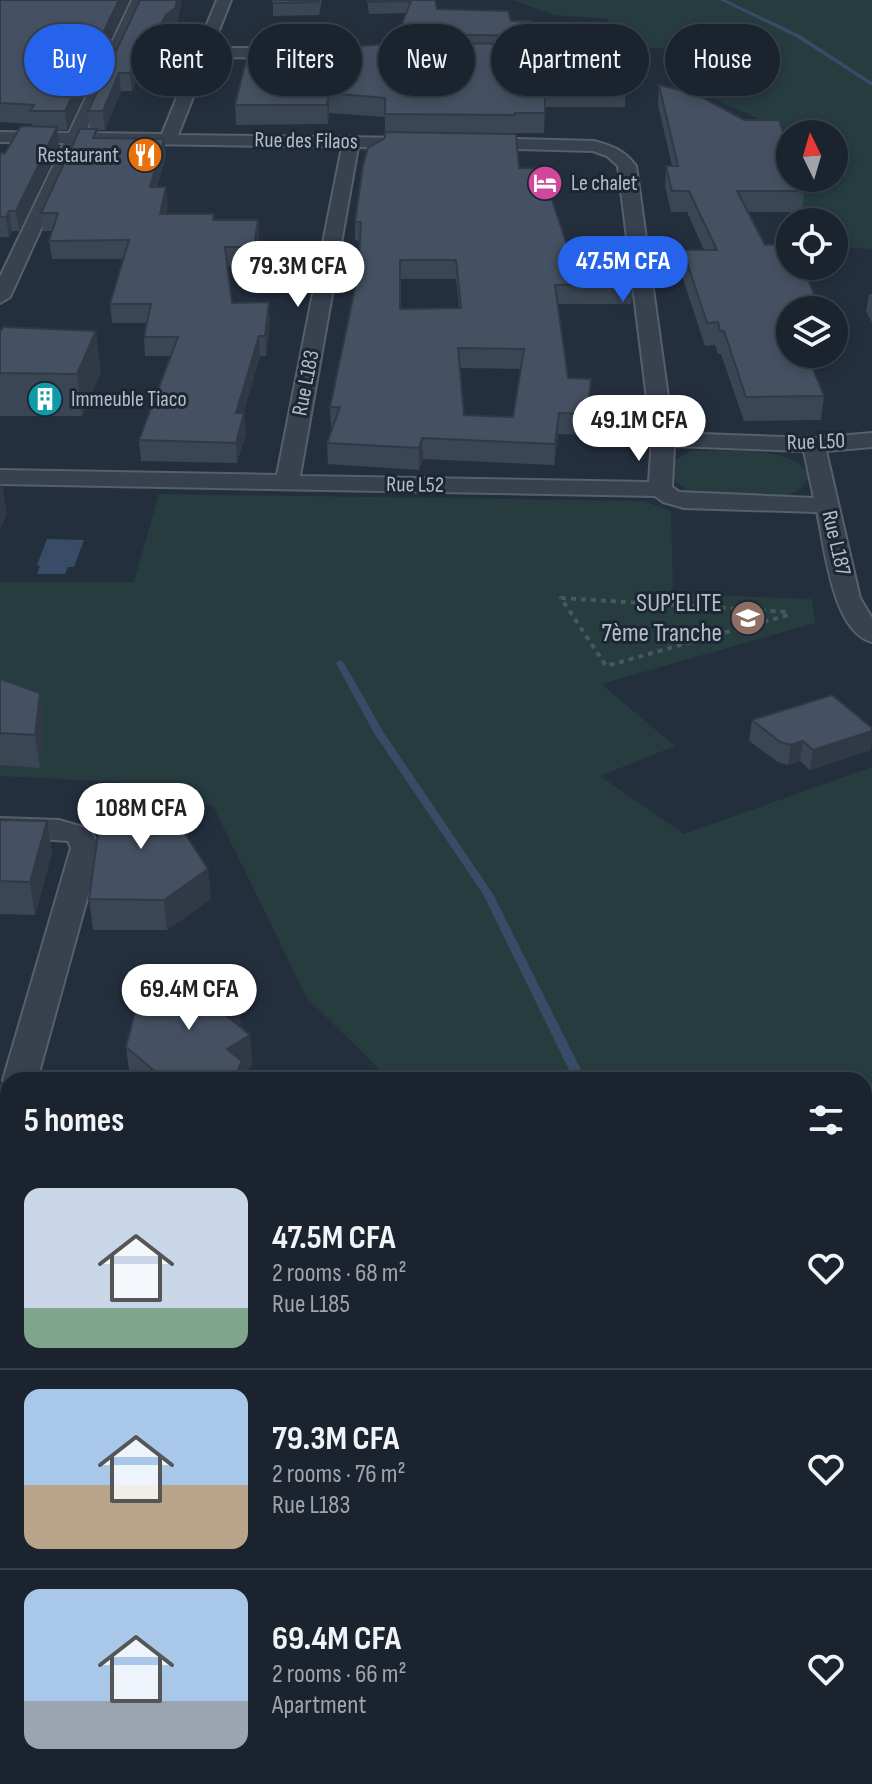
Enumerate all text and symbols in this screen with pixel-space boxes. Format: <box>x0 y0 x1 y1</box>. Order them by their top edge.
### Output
chip: Buy <box>24 24 115 96</box>
chip: Rent <box>131 24 232 96</box>
chip: Filters <box>248 24 362 96</box>
chip: New <box>378 24 475 96</box>
chip: Apartment <box>491 24 649 96</box>
chip: House <box>665 24 780 96</box>
north arrow <box>776 120 848 192</box>
map controls <box>776 120 848 368</box>
street label: Rue des Filaos <box>254 127 358 155</box>
restaurant icon: Restaurant <box>126 136 164 174</box>
place label: Restaurant <box>37 142 119 169</box>
hotel icon: Le chalet <box>526 164 564 202</box>
place label: Le chalet <box>571 170 638 197</box>
button: locate <box>776 208 848 280</box>
pin: 47.5M CFA <box>531 236 715 304</box>
pin: 79.3M CFA <box>206 241 390 309</box>
text: 47.5M CFA <box>576 246 670 277</box>
text: 79.3M CFA <box>249 251 347 282</box>
button: layers <box>776 296 848 368</box>
street label: Rue L183 <box>286 348 326 418</box>
building icon: Immeuble Tiaco <box>26 380 64 418</box>
place label: Immeuble Tiaco <box>71 386 187 413</box>
pin: 49.1M CFA <box>547 395 731 463</box>
text: 49.1M CFA <box>591 405 687 436</box>
street label: Rue L50 <box>786 427 846 457</box>
street label: Rue L52 <box>386 471 444 499</box>
street label: Rue L187 <box>815 508 857 578</box>
place label: SUP'ELITE 7ème Tranche <box>601 588 722 649</box>
school or university icon: SUP'ELITE 7ème Tranche <box>729 599 767 637</box>
pin: 108M CFA <box>58 783 224 851</box>
text: 108M CFA <box>95 793 187 824</box>
pin: 69.4M CFA <box>97 964 281 1032</box>
text: 69.4M CFA <box>140 974 238 1005</box>
icon: filters <box>804 1098 848 1142</box>
text: 5 homes <box>24 1100 124 1141</box>
text: 47.5M CFA <box>272 1217 395 1258</box>
icon: home <box>88 1220 184 1316</box>
icon: heart <box>804 1246 848 1290</box>
text: 2 rooms · 68 m² <box>272 1258 407 1289</box>
text: Rue L185 <box>272 1289 350 1320</box>
text: 79.3M CFA <box>272 1418 399 1459</box>
icon: home <box>88 1421 184 1517</box>
icon: heart <box>804 1447 848 1491</box>
text: 2 rooms · 76 m² <box>272 1459 406 1490</box>
text: Rue L183 <box>272 1490 350 1521</box>
text: 69.4M CFA <box>272 1618 401 1659</box>
icon: home <box>88 1621 184 1717</box>
icon: heart <box>804 1647 848 1691</box>
text: 2 rooms · 66 m² <box>272 1659 407 1690</box>
text: Apartment <box>272 1690 366 1721</box>

